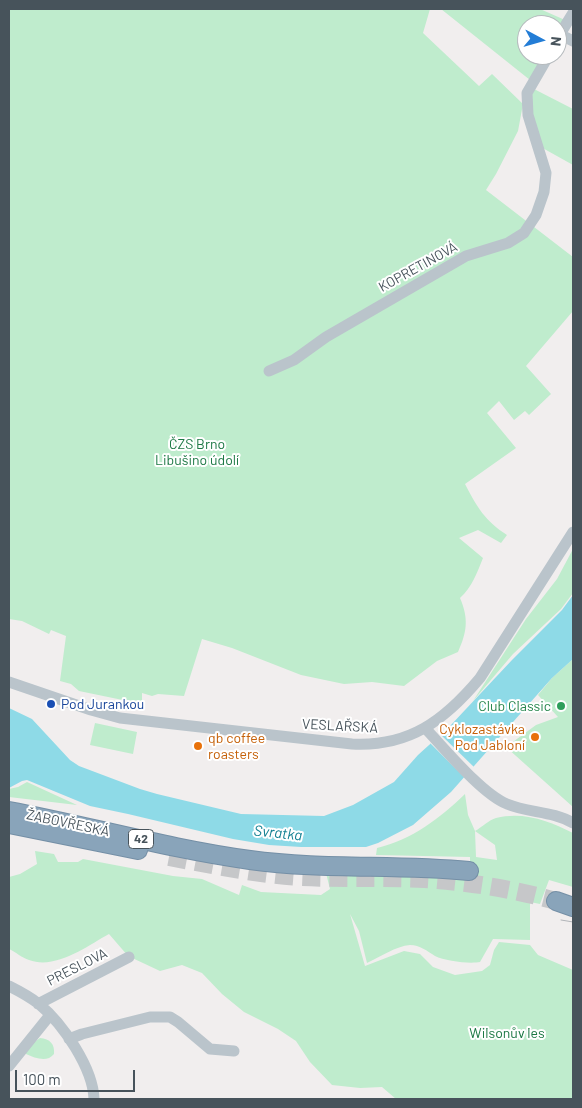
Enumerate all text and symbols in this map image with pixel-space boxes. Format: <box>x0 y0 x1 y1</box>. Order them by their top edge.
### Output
north arrow <box>517 15 567 65</box>
text: N <box>547 36 565 47</box>
street label: KOPRETINOVÁ <box>376 238 460 296</box>
park label: ČZS Brno Libušino údolí <box>155 436 239 468</box>
place label: Pod Jurankou <box>61 696 144 712</box>
marker: Pod Jurankou <box>45 698 57 710</box>
place label: Club Classic <box>478 698 551 714</box>
marker: Club Classic <box>555 700 567 712</box>
street label: VESLAŘSKÁ <box>302 716 378 736</box>
place label: Cyklozastávka Pod Jabloní <box>439 721 525 754</box>
place label: qb coffee roasters <box>208 730 265 762</box>
marker: Cyklozastávka Pod Jabloní <box>529 731 541 743</box>
marker: qb coffee roasters <box>192 740 204 752</box>
street label: ŽABOVŘESKÁ <box>25 806 111 840</box>
water label: Svratka <box>253 821 303 845</box>
road number: 42 <box>128 830 154 849</box>
street label: PRESLOVA <box>44 945 110 989</box>
park label: Wilsonův les <box>469 1025 545 1041</box>
scale bar <box>18 1060 138 1092</box>
text: 100 m <box>23 1070 61 1088</box>

